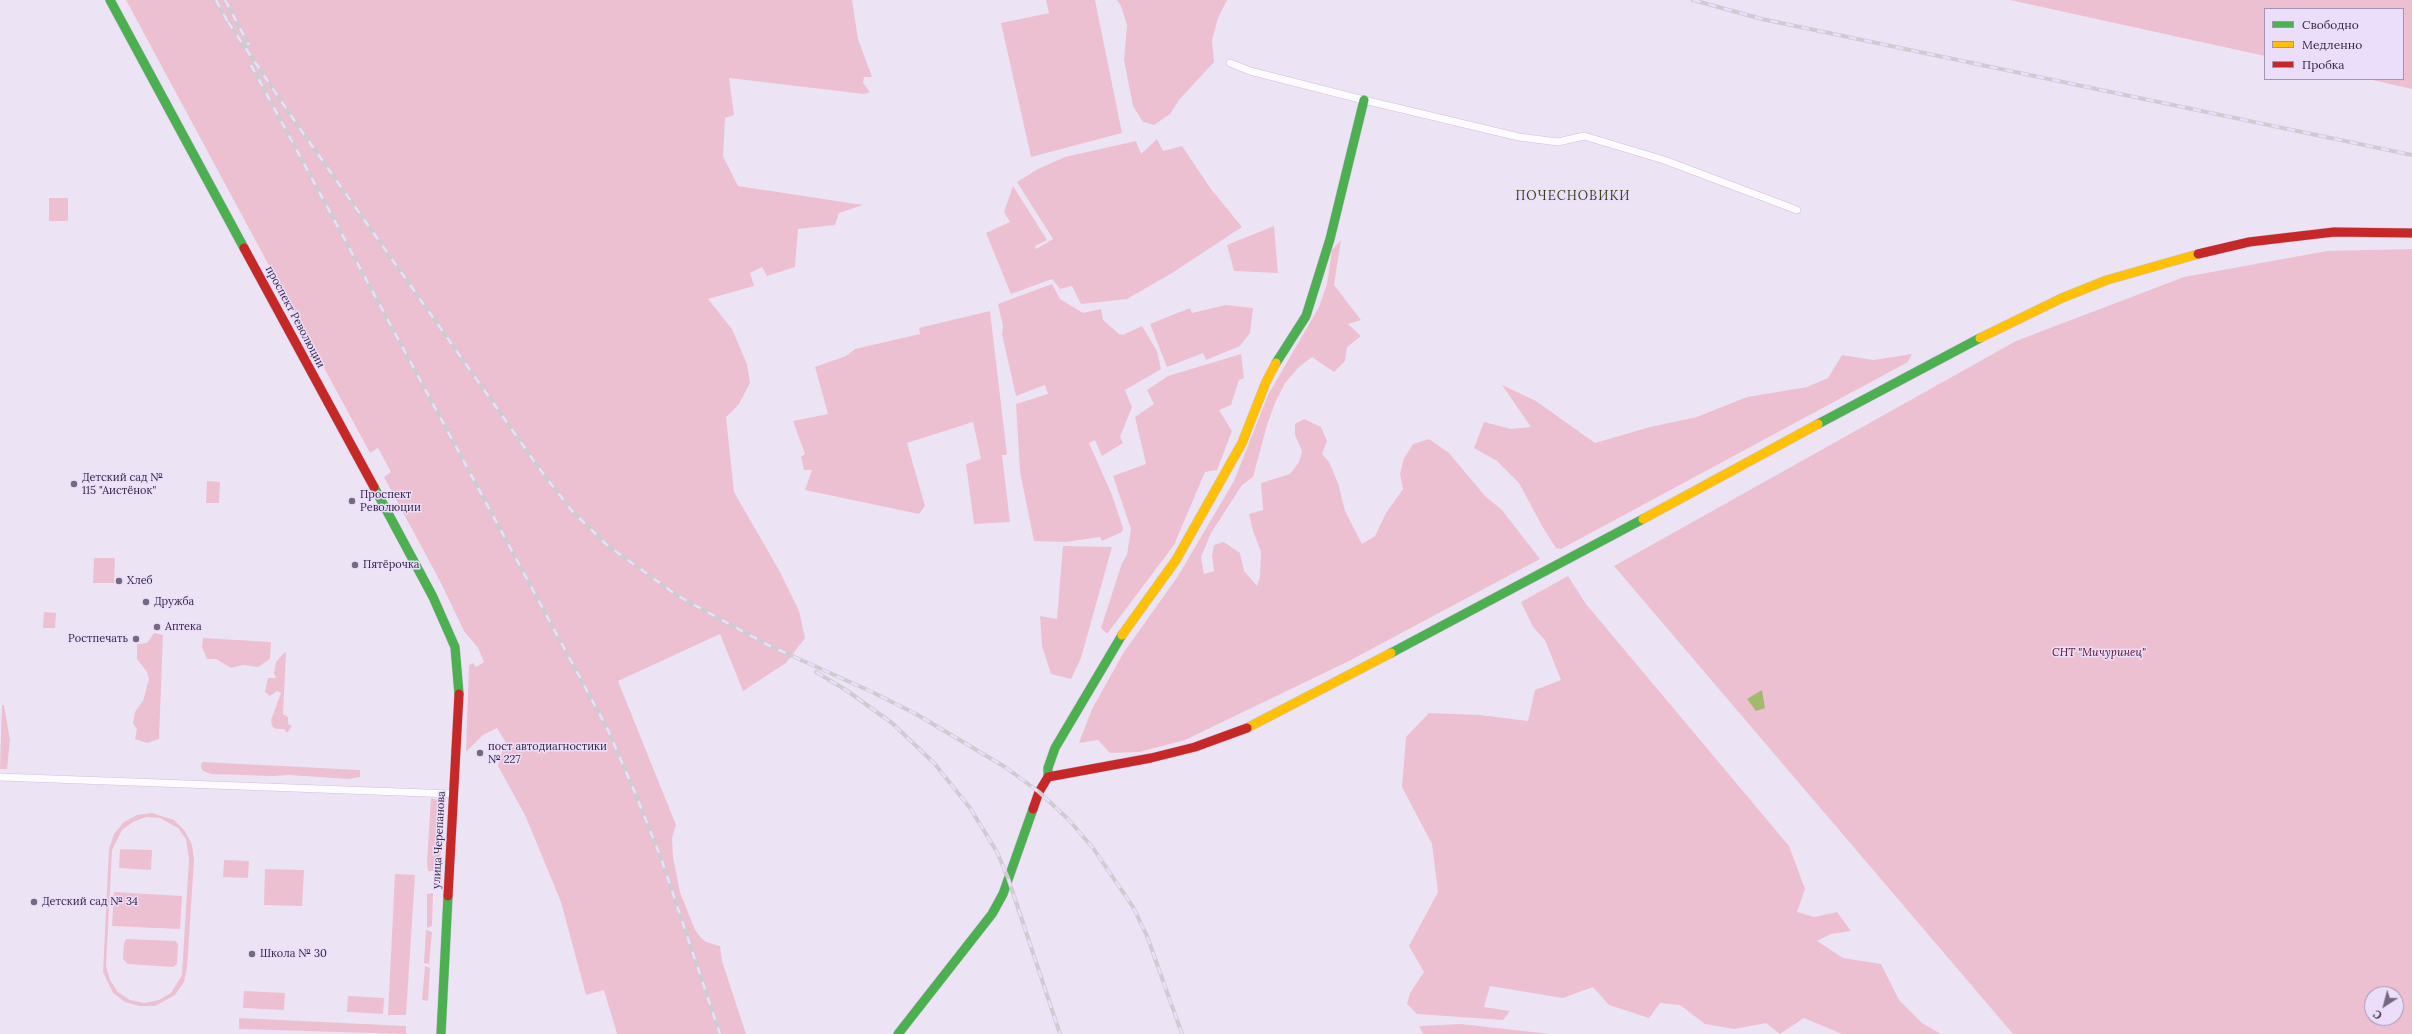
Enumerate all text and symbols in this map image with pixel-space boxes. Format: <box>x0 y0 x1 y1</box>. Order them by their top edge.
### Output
legend <box>2264 8 2404 80</box>
text: Свободно <box>2302 17 2359 32</box>
text: Медленно <box>2302 37 2362 52</box>
text: Пробка <box>2302 57 2344 72</box>
district label: ПОЧЕСНОВИКИ <box>1515 188 1631 204</box>
street label: проспект Революции <box>263 264 327 370</box>
place label: Детский сад № 115 "Аистёнок" <box>82 471 163 497</box>
marker: Детский сад № 115 "Аистёнок" <box>69 479 79 489</box>
place label: Проспект Революции <box>360 488 421 514</box>
marker: Проспект Революции <box>347 496 357 506</box>
place label: Пятёрочка <box>363 558 419 572</box>
marker: Пятёрочка <box>350 560 360 570</box>
place label: Хлеб <box>127 574 153 588</box>
marker: Хлеб <box>114 576 124 586</box>
place label: Дружба <box>154 595 194 609</box>
marker: Дружба <box>141 597 151 607</box>
place label: Аптека <box>165 620 202 634</box>
marker: Аптека <box>152 622 162 632</box>
place label: Ростпечать <box>68 632 128 646</box>
marker: Ростпечать <box>131 634 141 644</box>
park label: СНТ "Мичуринец" <box>2052 646 2146 660</box>
place label: пост автодиагностики № 227 <box>488 740 607 766</box>
marker: пост автодиагностики № 227 <box>475 748 485 758</box>
street label: улица Черепанова <box>430 791 448 889</box>
place label: Детский сад № 34 <box>42 895 138 909</box>
marker: Детский сад № 34 <box>29 897 39 907</box>
place label: Школа № 30 <box>260 947 327 961</box>
marker: Школа № 30 <box>247 949 257 959</box>
north arrow <box>2364 986 2404 1026</box>
text: С <box>2370 1007 2385 1023</box>

